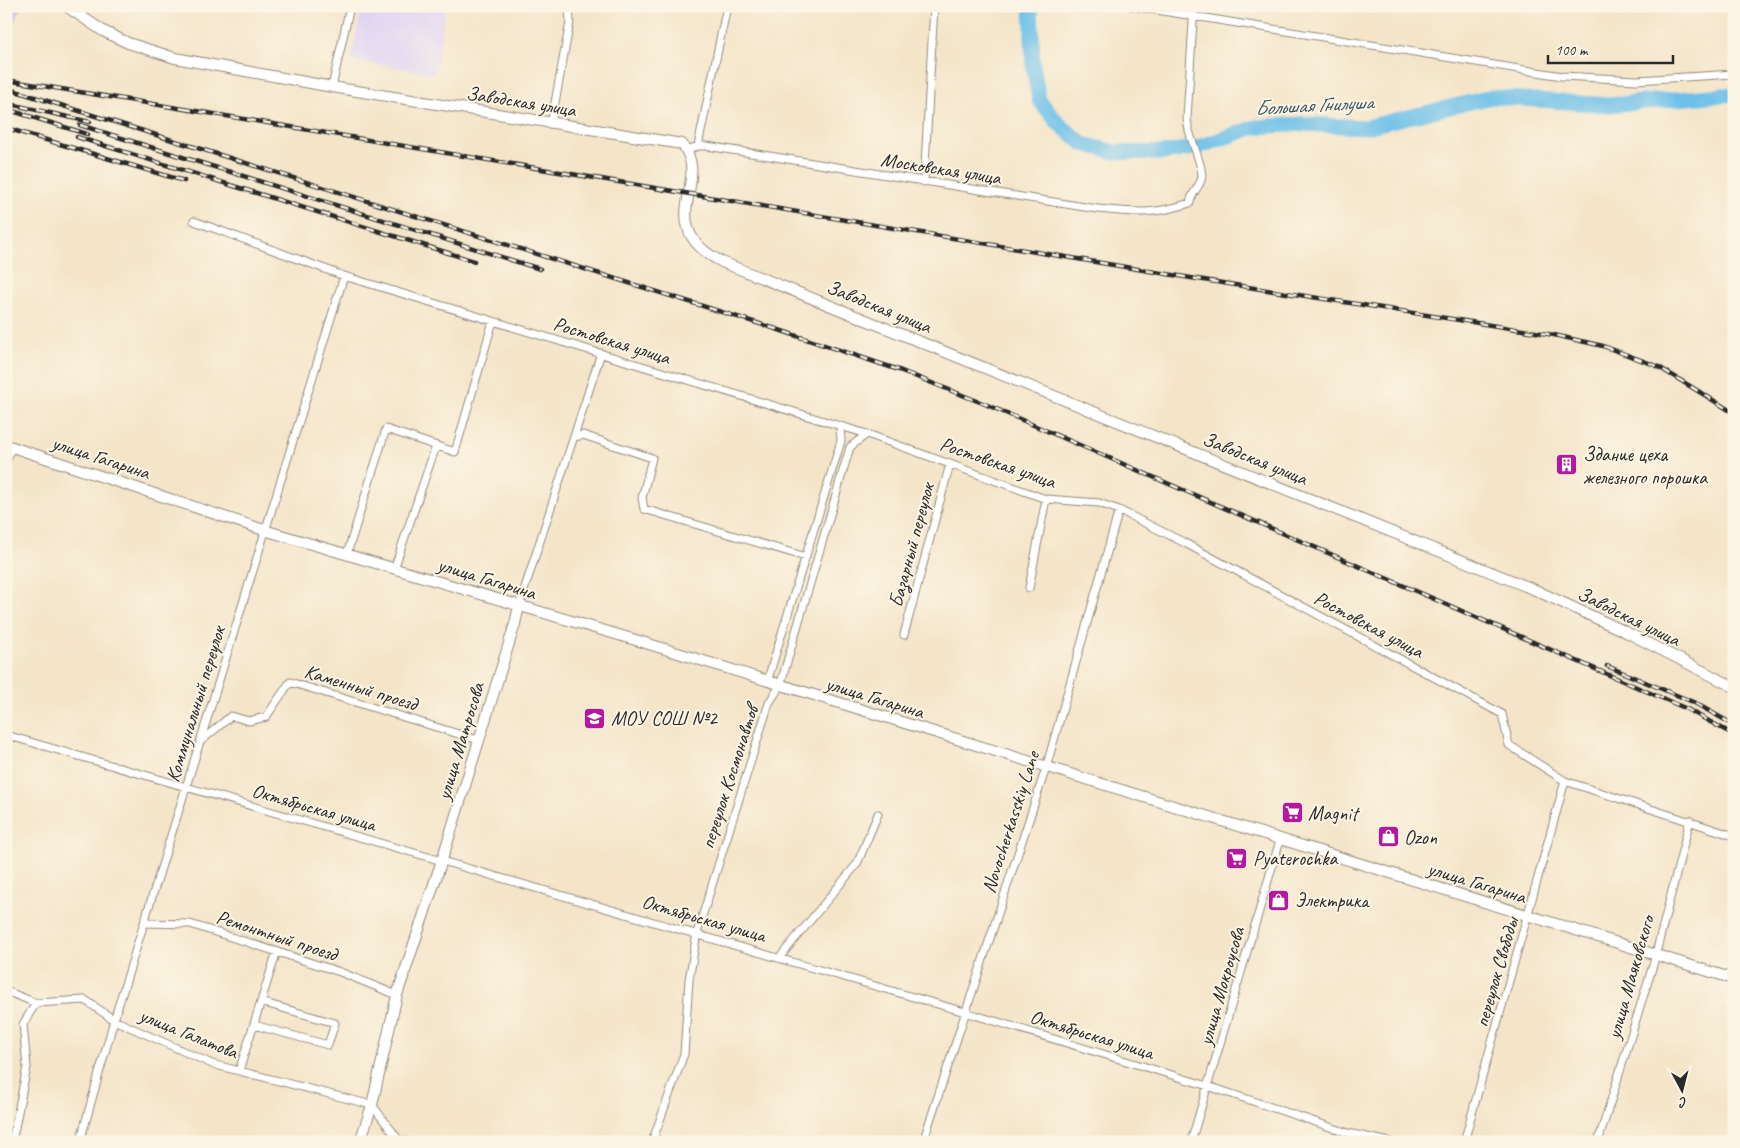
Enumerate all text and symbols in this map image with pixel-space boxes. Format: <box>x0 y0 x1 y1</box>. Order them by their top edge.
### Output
scale bar <box>1548 32 1672 64</box>
text: 100 m <box>1555 41 1589 60</box>
street label: Заводская улица <box>464 80 579 123</box>
water label: Большая Гнилуша <box>1254 89 1376 121</box>
street label: Московская улица <box>879 147 1004 191</box>
street label: Заводская улица <box>823 274 936 339</box>
street label: Ростовская улица <box>551 311 674 370</box>
street label: Заводская улица <box>1199 426 1312 491</box>
street label: улица Гагарина <box>48 430 154 485</box>
street label: Ростовская улица <box>937 431 1060 494</box>
place label: Здание цеха железного порошка <box>1583 442 1708 490</box>
building icon: Здание цеха железного порошка <box>1555 453 1579 477</box>
street label: Базарный переулок <box>883 479 941 610</box>
street label: улица Гагарина <box>434 551 540 606</box>
street label: Заводская улица <box>1573 581 1685 653</box>
street label: Ростовская улица <box>1310 585 1429 664</box>
street label: Коммунальный переулок <box>160 622 231 785</box>
street label: Каменный проезд <box>302 658 422 717</box>
street label: улица Гагарина <box>822 670 928 725</box>
street label: улица Матросова <box>431 678 491 804</box>
street label: переулок Космонавтов <box>695 698 766 852</box>
school or university icon: МОУ СОШ №2 <box>583 706 607 730</box>
place label: МОУ СОШ №2 <box>611 706 719 731</box>
street label: Novocherkasskiy Lane <box>976 747 1046 896</box>
street label: Октябрьская улица <box>249 778 380 838</box>
supermarket icon: Magnit <box>1280 801 1304 825</box>
place label: Magnit <box>1308 801 1361 826</box>
shop icon: Ozon <box>1376 825 1400 849</box>
place label: Ozon <box>1404 825 1438 850</box>
supermarket icon: Pyaterochka <box>1225 846 1249 870</box>
place label: Pyaterochka <box>1253 846 1339 871</box>
street label: улица Гагарина <box>1424 855 1530 910</box>
shop icon: Электрика <box>1267 888 1291 912</box>
place label: Электрика <box>1295 888 1370 913</box>
street label: Октябрьская улица <box>639 889 770 949</box>
street label: Ремонтный проезд <box>213 904 342 967</box>
street label: улица Маяковского <box>1601 911 1661 1043</box>
street label: переулок Свободы <box>1469 913 1525 1030</box>
street label: улица Мокроусова <box>1192 922 1251 1049</box>
street label: улица Галатова <box>135 1002 243 1065</box>
street label: Октябрьская улица <box>1027 1004 1158 1066</box>
north arrow <box>1658 1066 1708 1116</box>
text: С <box>1677 1094 1688 1112</box>

